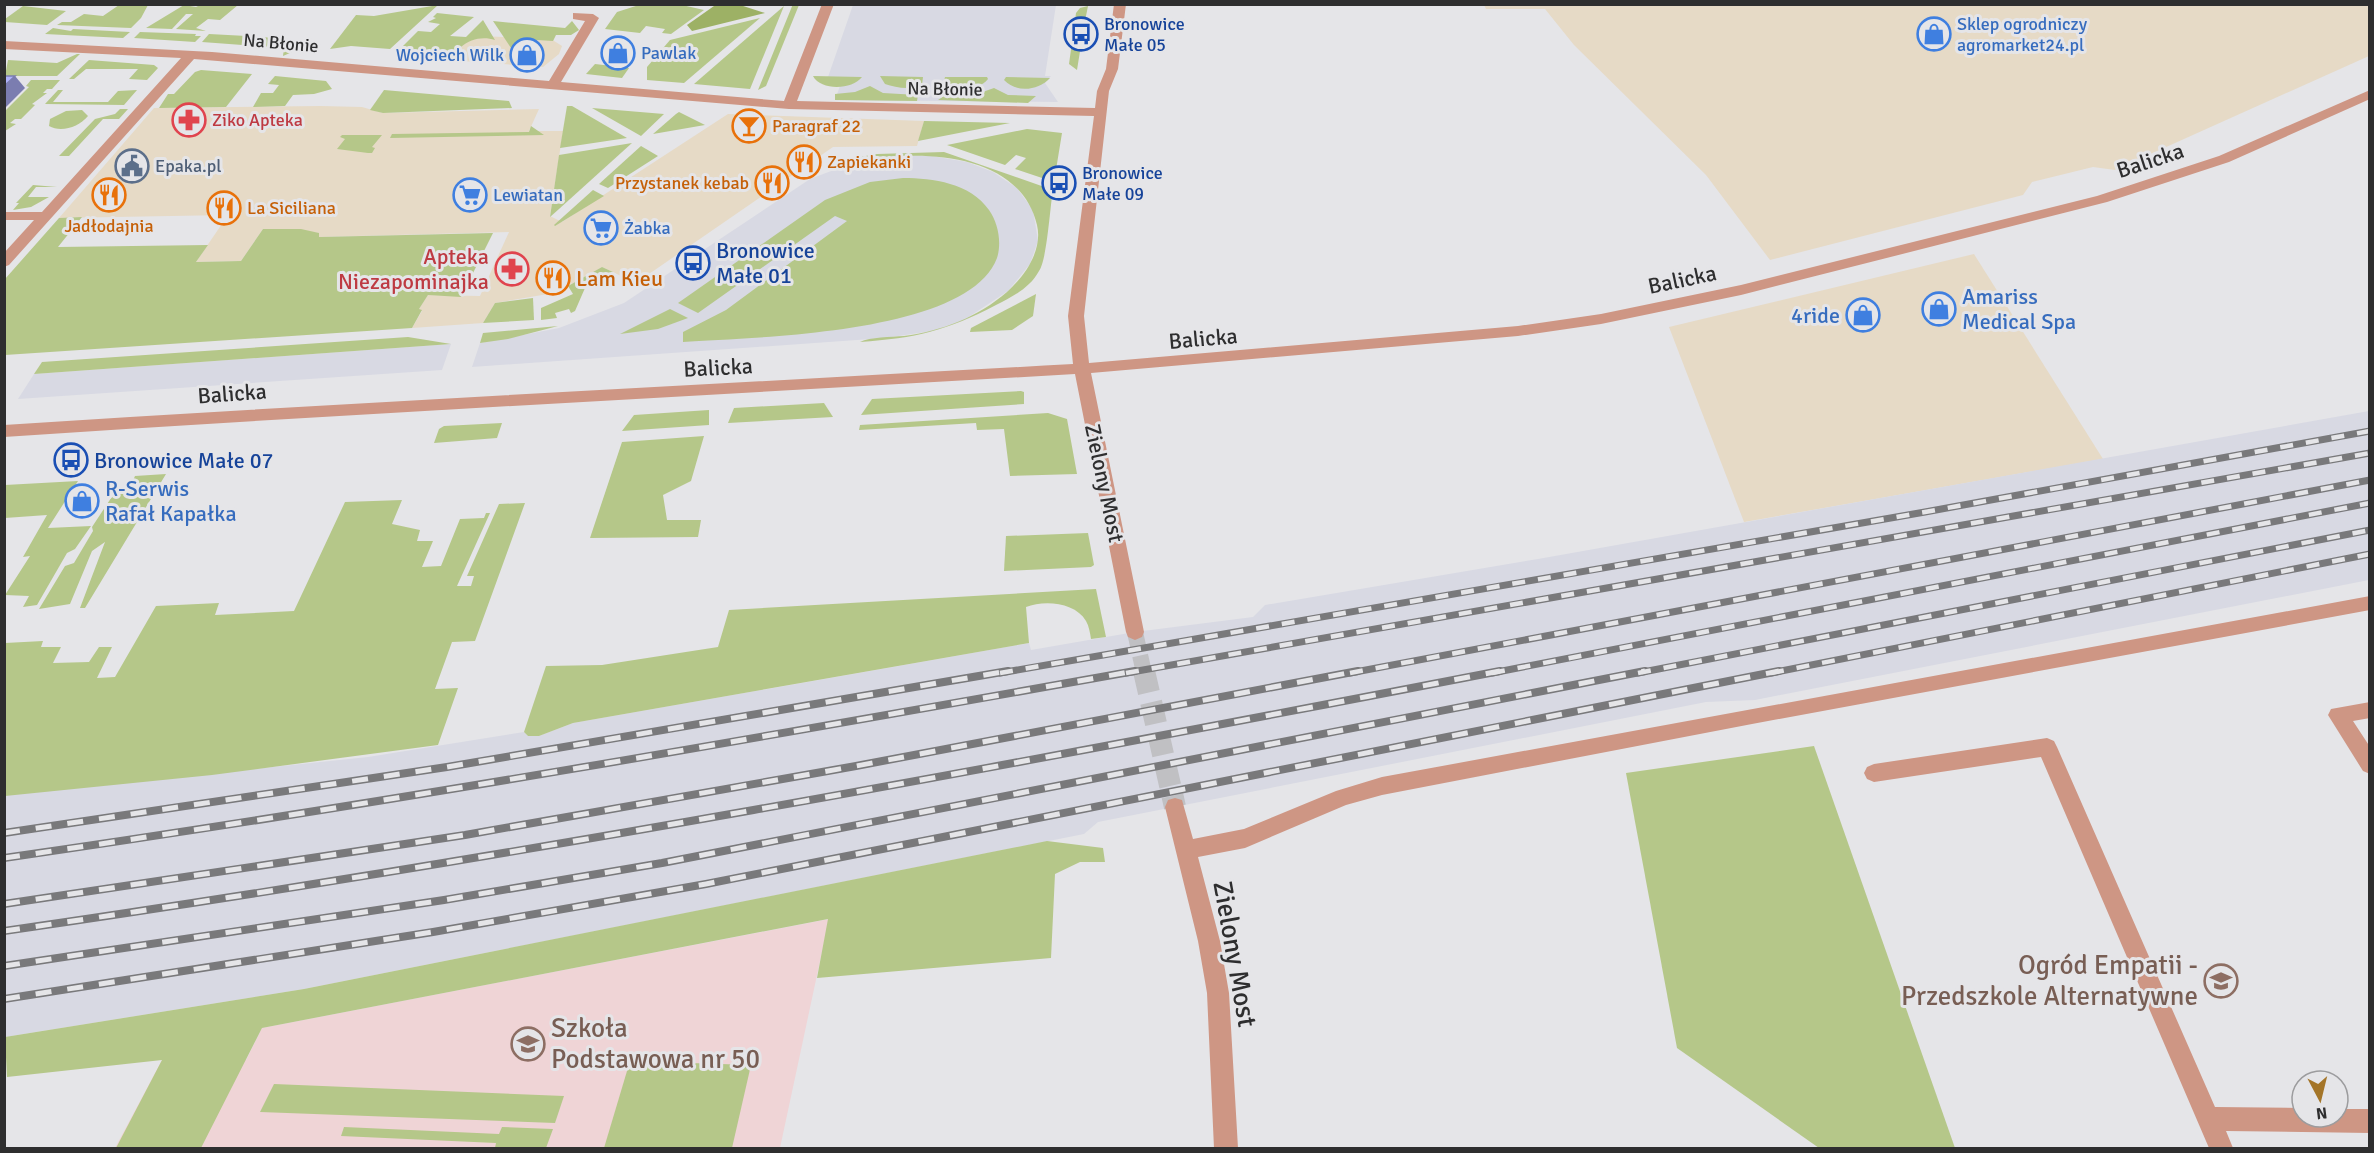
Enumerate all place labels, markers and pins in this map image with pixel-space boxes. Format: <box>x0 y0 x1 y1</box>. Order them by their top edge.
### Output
place label: Bronowice Małe 05 <box>1104 13 1185 56</box>
place label: Sklep ogrodniczy agromarket24.pl <box>1957 13 2088 56</box>
bus stop icon: Bronowice Małe 05 <box>1063 16 1099 52</box>
shop icon: Sklep ogrodniczy agromarket24.pl <box>1916 16 1952 52</box>
shop icon: Pawlak <box>600 35 636 71</box>
shop icon: Wojciech Wilk <box>509 37 545 73</box>
place label: Pawlak <box>641 42 696 64</box>
place label: Wojciech Wilk <box>396 44 504 66</box>
pharmacy icon: Ziko Apteka <box>171 102 207 138</box>
bar icon: Paragraf 22 <box>731 108 767 144</box>
place label: Ziko Apteka <box>212 109 303 131</box>
place label: Paragraf 22 <box>772 115 861 137</box>
restaurant icon: Zapiekanki <box>786 144 822 180</box>
public building icon: Epaka.pl <box>114 148 150 184</box>
place label: Zapiekanki <box>827 151 911 173</box>
place label: Epaka.pl <box>155 155 222 177</box>
place label: Bronowice Małe 09 <box>1082 162 1163 205</box>
restaurant icon: Przystanek kebab <box>754 165 790 201</box>
bus stop icon: Bronowice Małe 09 <box>1041 165 1077 201</box>
place label: Przystanek kebab <box>615 172 749 194</box>
restaurant icon: Jadłodajnia <box>91 177 127 213</box>
supermarket icon: Lewiatan <box>452 177 488 213</box>
place label: Lewiatan <box>493 184 563 206</box>
restaurant icon: La Siciliana <box>206 190 242 226</box>
place label: La Siciliana <box>247 197 336 219</box>
supermarket icon: Żabka <box>583 210 619 246</box>
place label: Jadłodajnia <box>64 215 154 237</box>
place label: Żabka <box>624 217 671 239</box>
place label: Bronowice Małe 01 <box>716 237 815 289</box>
place label: Apteka Niezapominajka <box>338 243 489 295</box>
bus stop icon: Bronowice Małe 01 <box>675 245 711 281</box>
pharmacy icon: Apteka Niezapominajka <box>494 251 530 287</box>
restaurant icon: Lam Kieu <box>535 260 571 296</box>
place label: Lam Kieu <box>576 265 663 292</box>
place label: Amariss Medical Spa <box>1962 283 2076 335</box>
shop icon: Amariss Medical Spa <box>1921 291 1957 327</box>
shop icon: 4ride <box>1845 297 1881 333</box>
place label: 4ride <box>1791 302 1840 329</box>
bus stop icon: Bronowice Małe 07 <box>53 442 89 478</box>
place label: Bronowice Małe 07 <box>94 447 273 474</box>
place label: R-Serwis Rafał Kapałka <box>105 475 237 527</box>
shop icon: R-Serwis Rafał Kapałka <box>64 483 100 519</box>
place label: Ogród Empatii - Przedszkole Alternatywne <box>1901 949 2198 1013</box>
school or university icon: Ogród Empatii - Przedszkole Alternatywne <box>2203 963 2239 999</box>
place label: Szkoła Podstawowa nr 50 <box>551 1012 760 1076</box>
school or university icon: Szkoła Podstawowa nr 50 <box>510 1026 546 1062</box>

